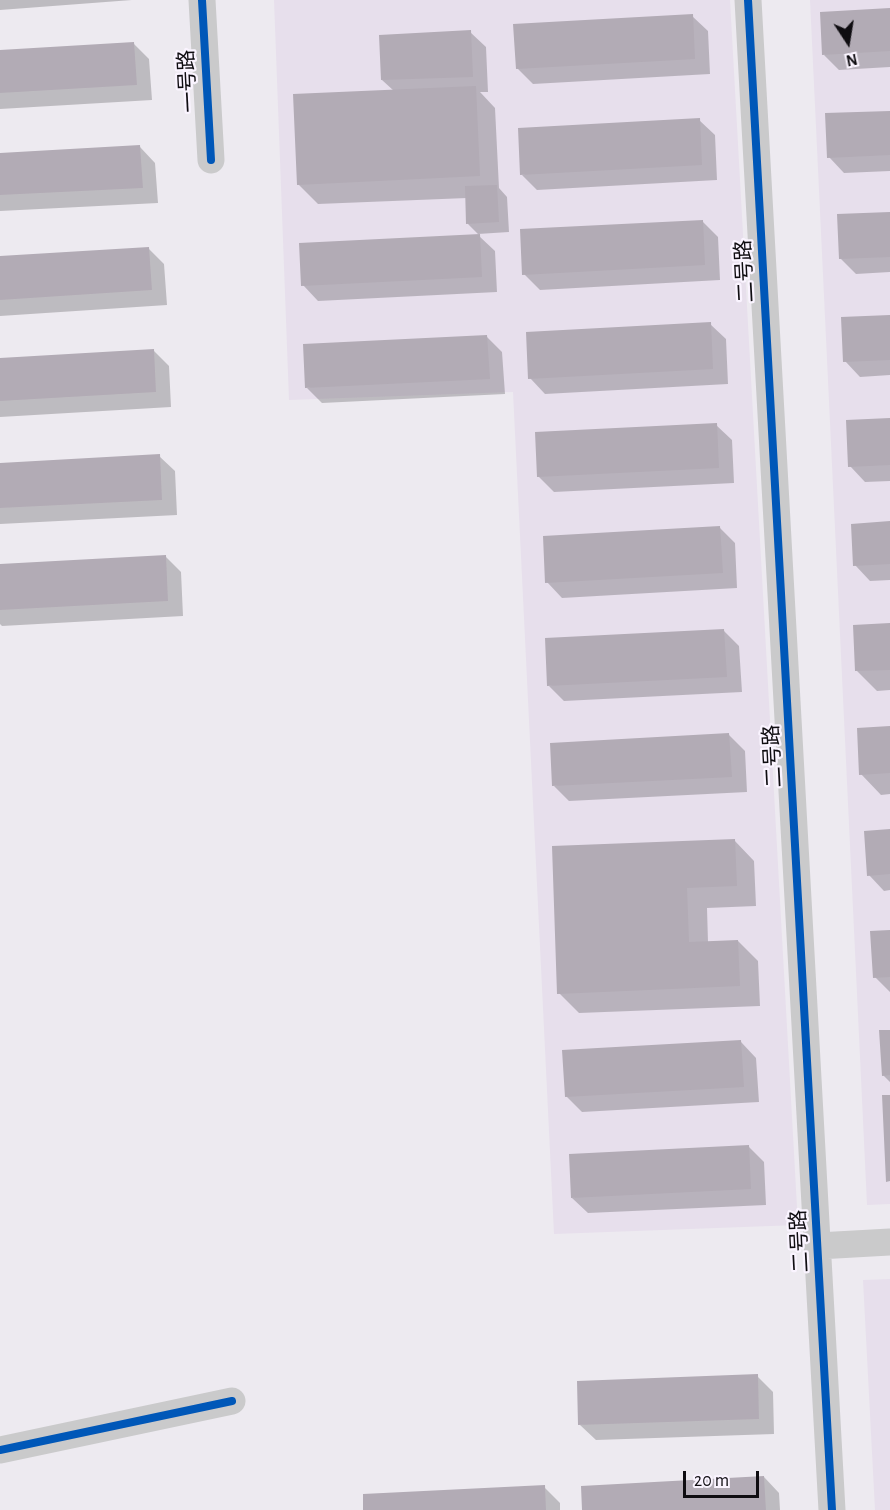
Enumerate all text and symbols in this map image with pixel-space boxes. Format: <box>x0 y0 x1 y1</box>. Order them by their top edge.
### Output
north arrow <box>818 12 878 72</box>
street label: 一号路 <box>174 49 202 113</box>
text: N <box>845 51 859 69</box>
street label: 二号路 <box>731 239 759 303</box>
street label: 二号路 <box>759 724 787 788</box>
street label: 二号路 <box>786 1209 814 1273</box>
scale bar <box>686 1459 762 1497</box>
text: 20 m <box>694 1472 729 1490</box>

